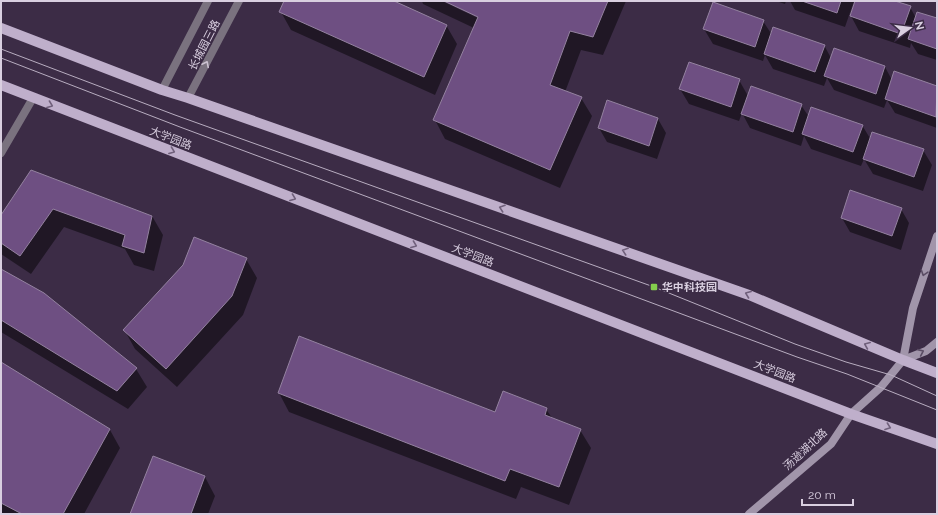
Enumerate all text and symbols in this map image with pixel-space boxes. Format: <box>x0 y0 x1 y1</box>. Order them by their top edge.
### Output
north arrow <box>890 8 930 48</box>
street label: 长城园三路 <box>186 18 223 73</box>
text: N <box>912 20 927 31</box>
one-way arrow <box>201 60 209 68</box>
one-way arrow <box>47 100 54 108</box>
street label: 大学园路 <box>148 125 194 152</box>
one-way arrow <box>168 147 175 155</box>
one-way arrow <box>289 194 296 202</box>
one-way arrow <box>499 205 506 213</box>
one-way arrow <box>411 240 418 248</box>
street label: 大学园路 <box>450 242 496 269</box>
one-way arrow <box>622 248 629 256</box>
one-way arrow <box>920 269 929 276</box>
place label: 华中科技园 <box>662 281 717 294</box>
marker: 华中科技园 <box>649 282 659 292</box>
one-way arrow <box>744 291 751 299</box>
one-way arrow <box>864 341 871 349</box>
one-way arrow <box>917 349 924 357</box>
street label: 大学园路 <box>752 358 798 385</box>
one-way arrow <box>884 422 891 430</box>
street label: 汤逊湖北路 <box>781 426 830 473</box>
scale bar <box>802 481 853 507</box>
text: 20 m <box>808 488 836 502</box>

